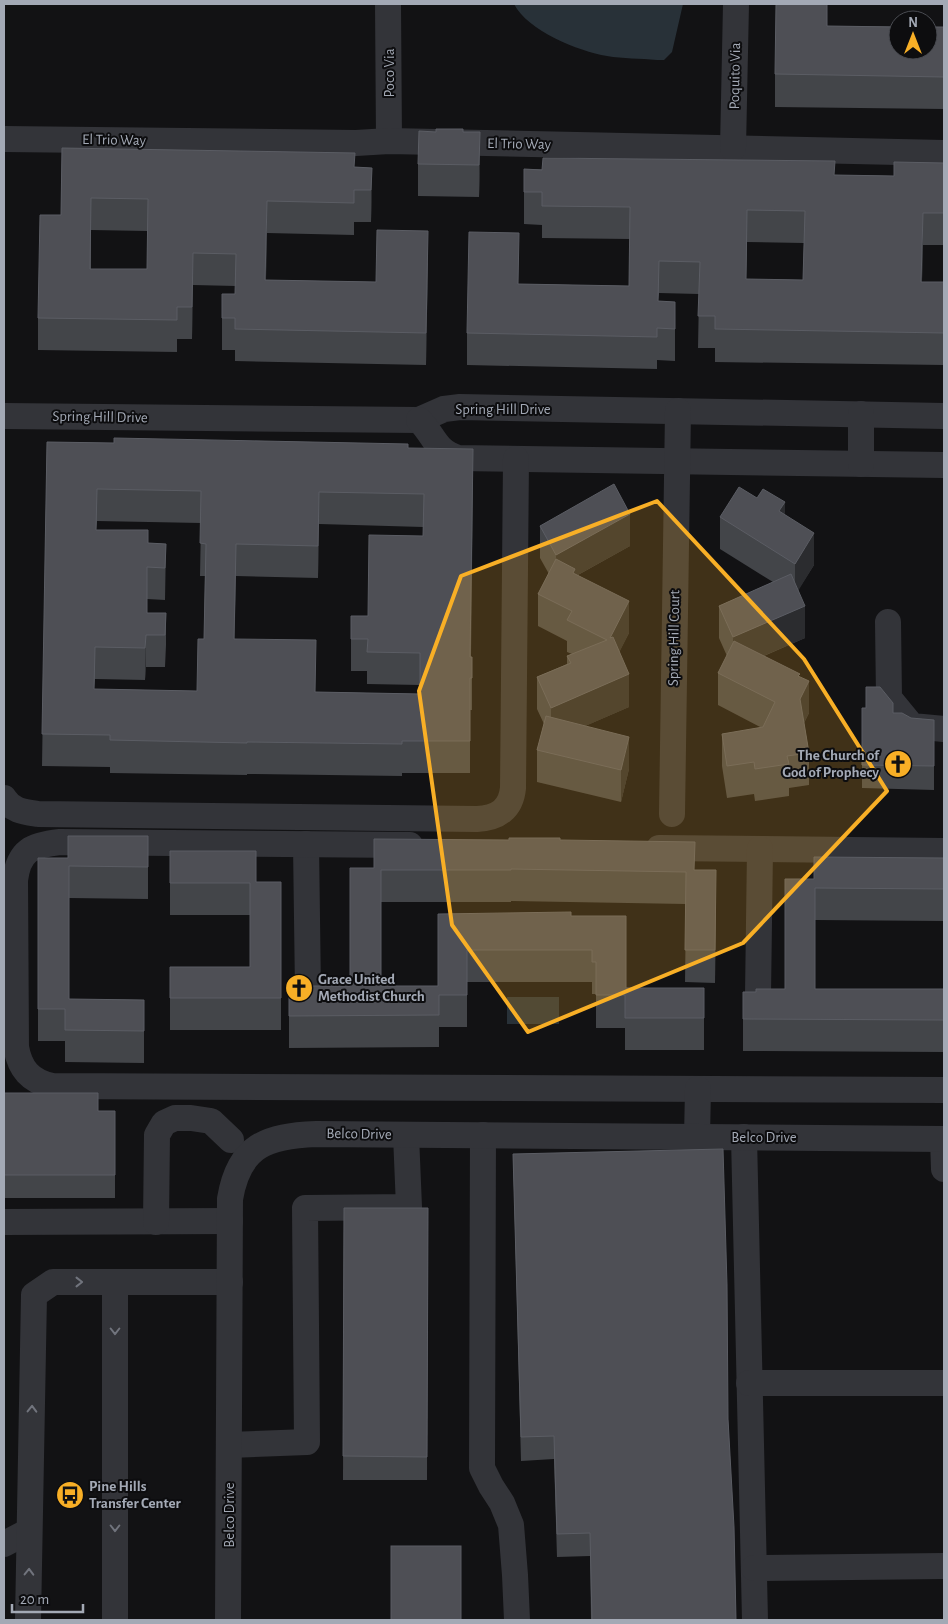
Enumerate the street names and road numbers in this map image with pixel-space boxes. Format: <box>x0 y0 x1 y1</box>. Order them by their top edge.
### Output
street label: Poquito Via <box>727 42 743 110</box>
street label: Poco Via <box>382 48 397 98</box>
street label: El Trio Way <box>82 132 147 148</box>
street label: El Trio Way <box>487 136 552 152</box>
street label: Spring Hill Drive <box>455 402 551 417</box>
street label: Spring Hill Drive <box>52 409 148 425</box>
street label: Spring Hill Court <box>666 590 682 686</box>
street label: Belco Drive <box>326 1126 392 1142</box>
street label: Belco Drive <box>731 1130 797 1145</box>
street label: Belco Drive <box>222 1482 237 1548</box>

